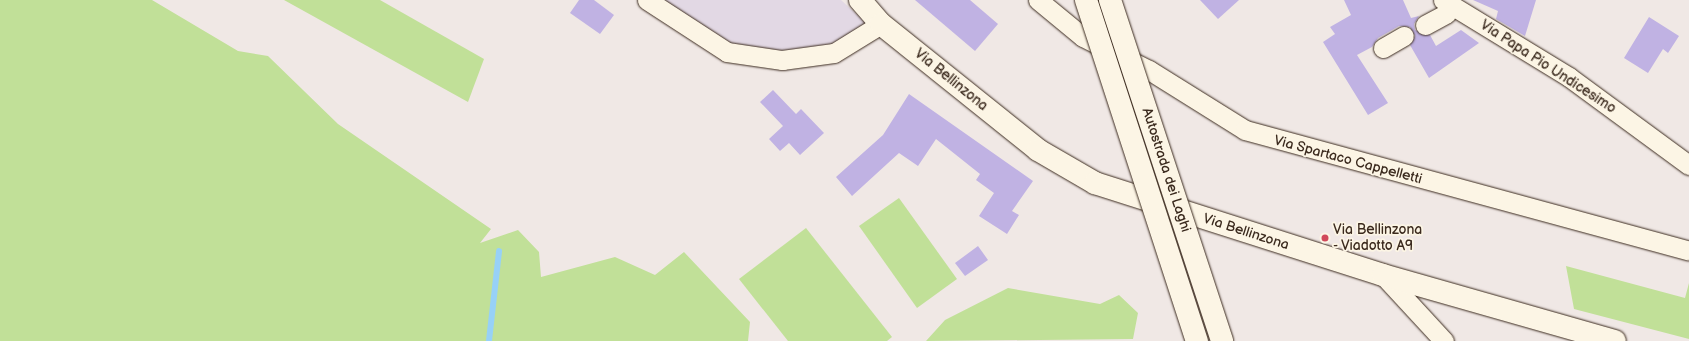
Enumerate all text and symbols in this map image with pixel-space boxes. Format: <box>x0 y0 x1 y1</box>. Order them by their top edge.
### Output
street label: Via Papa Pio Undicesimo <box>1477 17 1619 117</box>
street label: Via Bellinzona <box>911 45 991 115</box>
street label: Autostrada dei Laghi <box>1138 106 1194 234</box>
street label: Via Spartaco Cappelletti <box>1272 132 1424 188</box>
street label: Via Bellinzona <box>1201 210 1291 254</box>
place label: Via Bellinzona - Viadotto A9 <box>1333 222 1422 254</box>
marker: Via Bellinzona - Viadotto A9 <box>1320 233 1330 243</box>

